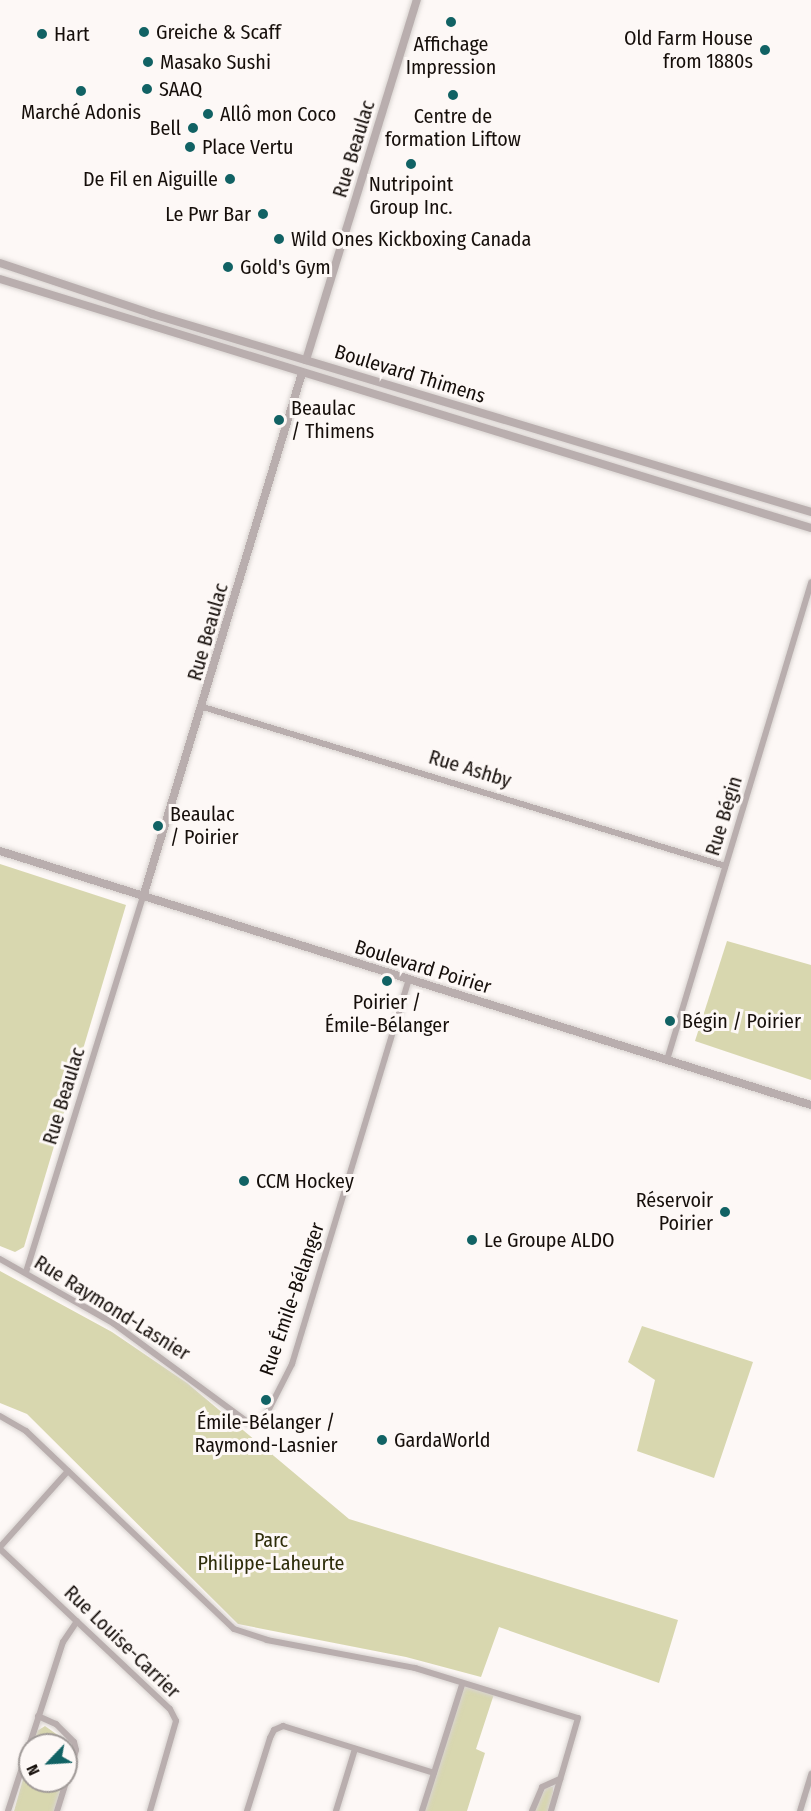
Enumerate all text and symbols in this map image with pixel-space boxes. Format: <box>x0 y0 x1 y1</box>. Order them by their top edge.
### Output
marker: Affichage Impression <box>444 15 458 29</box>
place label: Greiche & Scaff <box>156 20 281 44</box>
place label: Hart <box>54 22 89 46</box>
marker: Greiche & Scaff <box>137 25 151 39</box>
marker: Hart <box>35 27 49 41</box>
place label: Old Farm House from 1880s <box>624 27 753 74</box>
place label: Affichage Impression <box>406 32 496 79</box>
marker: Old Farm House from 1880s <box>758 43 772 57</box>
place label: Masako Sushi <box>160 50 271 74</box>
marker: Masako Sushi <box>141 55 155 69</box>
place label: SAAQ <box>159 77 202 101</box>
marker: SAAQ <box>140 82 154 96</box>
marker: Marché Adonis <box>74 84 88 98</box>
marker: Centre de formation Liftow <box>446 88 460 102</box>
street label: Rue Beaulac <box>328 97 380 201</box>
place label: Marché Adonis <box>21 100 141 124</box>
place label: Allô mon Coco <box>220 102 336 126</box>
place label: Centre de formation Liftow <box>385 104 521 151</box>
marker: Allô mon Coco <box>201 107 215 121</box>
place label: Bell <box>150 116 181 140</box>
marker: Bell <box>186 121 200 135</box>
place label: Place Vertu <box>202 135 294 159</box>
marker: Place Vertu <box>183 140 197 154</box>
marker: Nutripoint Group Inc. <box>404 157 418 171</box>
place label: De Fil en Aiguille <box>83 167 218 191</box>
marker: De Fil en Aiguille <box>223 172 237 186</box>
place label: Nutripoint Group Inc. <box>369 173 453 220</box>
place label: Le Pwr Bar <box>165 202 251 226</box>
marker: Le Pwr Bar <box>256 207 270 221</box>
place label: Wild Ones Kickboxing Canada <box>291 227 531 251</box>
marker: Wild Ones Kickboxing Canada <box>272 232 286 246</box>
place label: Gold's Gym <box>240 255 331 279</box>
marker: Gold's Gym <box>221 260 235 274</box>
street label: Boulevard Thimens <box>332 340 488 408</box>
place label: Beaulac / Thimens <box>291 396 374 443</box>
marker: Beaulac / Thimens <box>272 413 286 427</box>
street label: Rue Beaulac <box>183 580 233 684</box>
street label: Rue Ashby <box>426 745 514 793</box>
street label: Rue Bégin <box>701 773 747 859</box>
place label: Beaulac / Poirier <box>170 802 238 849</box>
marker: Beaulac / Poirier <box>151 819 165 833</box>
street label: Boulevard Poirier <box>352 935 494 999</box>
marker: Poirier / Émile-Bélanger <box>380 974 394 988</box>
place label: Poirier / Émile-Bélanger <box>325 990 449 1037</box>
place label: Bégin / Poirier <box>682 1009 801 1033</box>
marker: Bégin / Poirier <box>663 1014 677 1028</box>
street label: Rue Beaulac <box>38 1044 90 1148</box>
place label: CCM Hockey <box>256 1169 354 1193</box>
marker: CCM Hockey <box>237 1174 251 1188</box>
place label: Réservoir Poirier <box>636 1188 713 1235</box>
marker: Réservoir Poirier <box>718 1205 732 1219</box>
street label: Rue Émile-Bélanger <box>255 1219 329 1379</box>
place label: Le Groupe ALDO <box>484 1228 615 1252</box>
marker: Le Groupe ALDO <box>465 1233 479 1247</box>
street label: Rue Raymond-Lasnier <box>30 1250 194 1366</box>
marker: Émile-Bélanger / Raymond-Lasnier <box>259 1393 273 1407</box>
place label: Émile-Bélanger / Raymond-Lasnier <box>194 1410 338 1457</box>
place label: GardaWorld <box>394 1428 490 1452</box>
marker: GardaWorld <box>375 1433 389 1447</box>
park label: Parc Philippe-Laheurte <box>198 1528 344 1575</box>
street label: Rue Louise-Carrier <box>59 1581 185 1703</box>
north arrow <box>18 1733 78 1793</box>
text: N <box>22 1762 44 1778</box>

